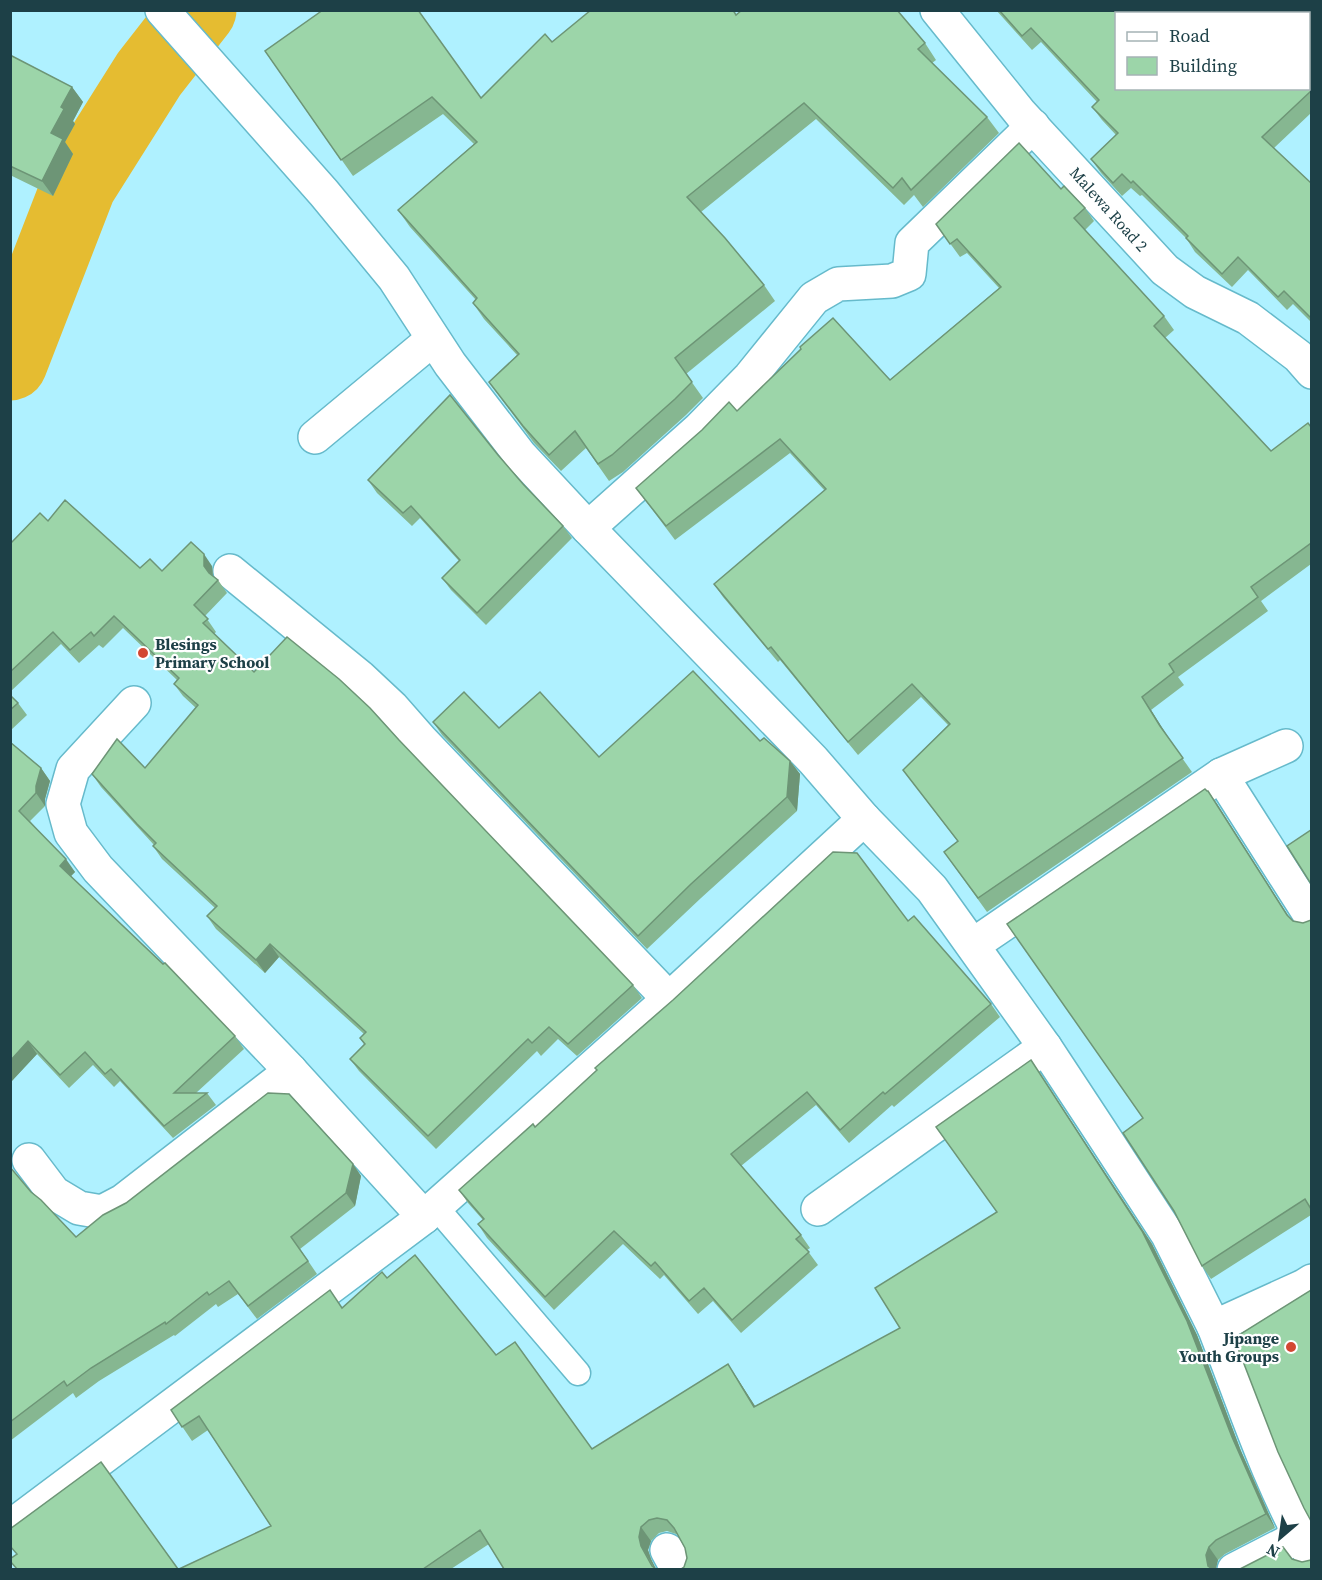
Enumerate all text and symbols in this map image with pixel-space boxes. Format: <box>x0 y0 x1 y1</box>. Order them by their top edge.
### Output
legend <box>1115 12 1310 90</box>
text: Road <box>1169 23 1210 48</box>
text: Building <box>1169 53 1237 78</box>
street label: Malewa Road 2 <box>1065 162 1153 256</box>
place label: Blesings Primary School <box>155 633 269 673</box>
marker: Blesings Primary School <box>136 646 150 660</box>
place label: Jipange Youth Groups <box>1179 1327 1279 1367</box>
marker: Jipange Youth Groups <box>1284 1340 1298 1354</box>
north arrow <box>1250 1508 1310 1568</box>
text: N <box>1262 1539 1283 1564</box>

